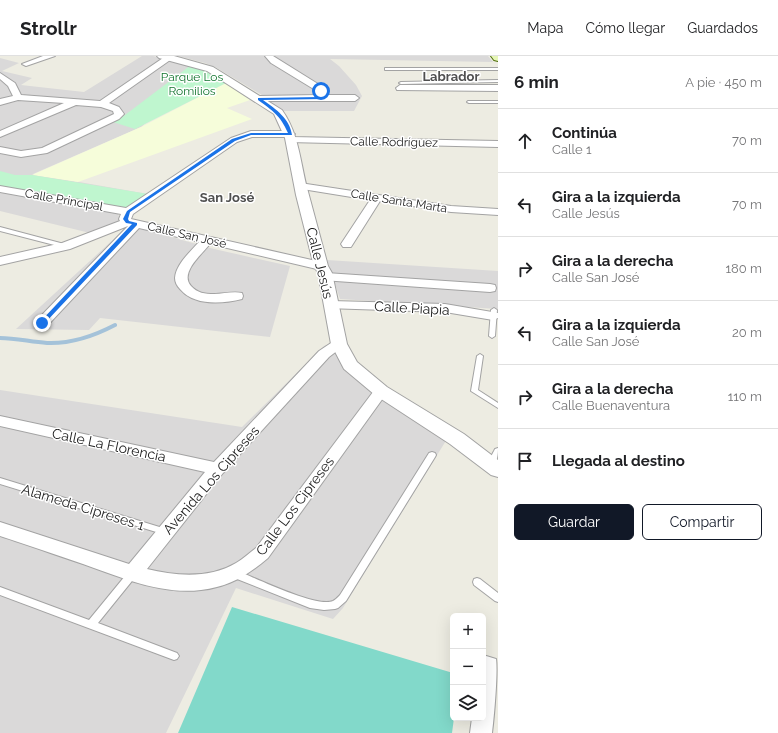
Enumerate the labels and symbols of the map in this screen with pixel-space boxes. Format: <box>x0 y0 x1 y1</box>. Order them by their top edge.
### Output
district label: Labrador <box>422 69 480 84</box>
park label: Parque Los Romilios <box>161 70 223 98</box>
route start <box>312 82 330 100</box>
street label: Calle Rodríguez <box>350 134 438 150</box>
street label: Calle Principal <box>24 186 105 214</box>
street label: Calle Santa Marta <box>350 186 448 216</box>
district label: San José <box>200 190 254 205</box>
street label: Calle San José <box>146 219 228 251</box>
street label: Calle Jesús <box>303 226 337 301</box>
street label: Calle Piapia <box>374 298 450 318</box>
route end <box>33 314 51 332</box>
street label: Avenida Los Cipreses <box>160 422 263 537</box>
street label: Calle La Florencia <box>51 425 167 465</box>
street label: Calle Los Cipreses <box>253 453 337 558</box>
street label: Alameda Cipreses 1 <box>20 481 146 533</box>

